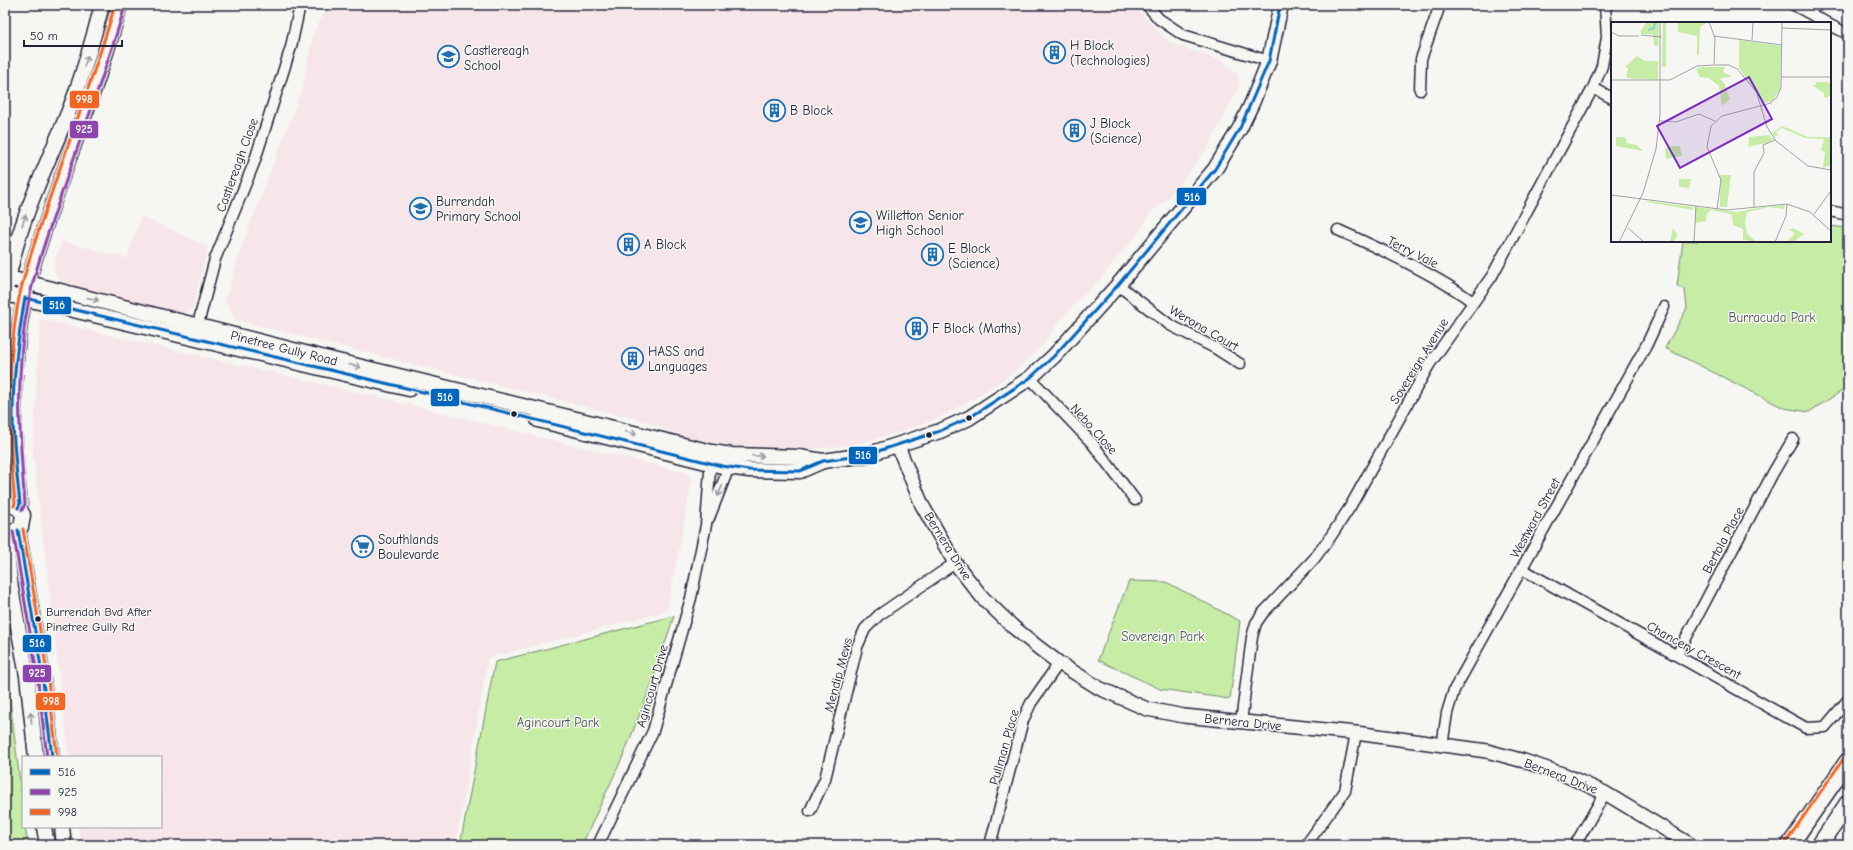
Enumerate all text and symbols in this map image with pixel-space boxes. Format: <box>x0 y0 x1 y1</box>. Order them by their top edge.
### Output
scale bar <box>24 22 122 48</box>
inset map <box>1611 22 1831 242</box>
text: 50 m <box>30 29 58 43</box>
place label: H Block (Technologies) <box>1070 38 1150 68</box>
building icon: H Block (Technologies) <box>1042 39 1068 65</box>
place label: Castlereagh School <box>464 43 529 73</box>
school or university icon: Castlereagh School <box>436 44 462 70</box>
one-way arrow <box>83 55 91 67</box>
line badge: 998 <box>69 90 100 109</box>
text: 998 <box>75 93 93 106</box>
building icon: B Block <box>762 97 788 123</box>
place label: B Block <box>790 103 833 118</box>
street label: Castlereagh Close <box>213 115 261 214</box>
place label: J Block (Science) <box>1090 116 1142 146</box>
building icon: J Block (Science) <box>1062 117 1088 143</box>
line badge: 925 <box>69 120 99 139</box>
text: 925 <box>75 123 93 136</box>
line badge: 516 <box>1176 187 1207 206</box>
text: 516 <box>1184 191 1200 204</box>
place label: Burrendah Primary School <box>436 194 521 224</box>
school or university icon: Burrendah Primary School <box>407 195 433 221</box>
place label: Willetton Senior High School <box>876 208 965 238</box>
school or university icon: Willetton Senior High School <box>847 209 873 235</box>
one-way arrow <box>21 215 29 227</box>
building icon: A Block <box>616 231 642 257</box>
street label: Terry Vale <box>1385 233 1441 271</box>
place label: A Block <box>644 237 687 252</box>
place label: E Block (Science) <box>948 241 1000 271</box>
building icon: E Block (Science) <box>920 242 946 268</box>
line badge: 516 <box>42 296 72 315</box>
one-way arrow <box>87 296 100 304</box>
text: 516 <box>49 299 65 312</box>
street label: Werona Court <box>1167 302 1242 354</box>
park label: Burracuda Park <box>1728 310 1816 325</box>
building icon: F Block (Maths) <box>903 315 929 341</box>
street label: Sovereign Avenue <box>1387 315 1452 407</box>
place label: F Block (Maths) <box>932 321 1021 336</box>
street label: Pinetree Gully Road <box>229 327 339 369</box>
place label: HASS and Languages <box>648 344 707 374</box>
building icon: HASS and Languages <box>619 345 645 371</box>
one-way arrow <box>348 362 361 370</box>
line badge: 516 <box>430 388 460 407</box>
text: 516 <box>437 391 453 404</box>
street label: Nebo Close <box>1067 401 1121 458</box>
unlabelled marker <box>509 409 519 419</box>
unlabelled marker <box>964 413 974 423</box>
one-way arrow <box>624 430 637 438</box>
unlabelled marker <box>924 430 934 440</box>
line badge: 516 <box>848 446 878 465</box>
text: 516 <box>855 449 871 462</box>
one-way arrow <box>751 452 764 460</box>
street label: Westward Street <box>1507 474 1564 560</box>
one-way arrow <box>716 484 723 496</box>
street label: Bertola Place <box>1699 504 1747 576</box>
street label: Bernera Drive <box>921 509 975 583</box>
place label: Southlands Boulevarde <box>378 532 439 562</box>
supermarket icon: Southlands Boulevarde <box>349 533 375 559</box>
place label: Burrendah Bvd After Pinetree Gully Rd <box>46 605 152 634</box>
marker: Burrendah Bvd After Pinetree Gully Rd <box>33 614 43 624</box>
street label: Chancery Crescent <box>1644 618 1745 683</box>
park label: Sovereign Park <box>1121 629 1205 644</box>
line badge: 516 <box>22 634 52 653</box>
street label: Mendip Mews <box>821 636 855 714</box>
text: 516 <box>29 637 45 650</box>
street label: Agincourt Drive <box>633 642 671 729</box>
line badge: 925 <box>22 664 52 683</box>
text: 925 <box>28 667 46 680</box>
line badge: 998 <box>35 692 66 711</box>
text: 998 <box>42 695 60 708</box>
street label: Pullman Place <box>986 707 1022 787</box>
street label: Bernera Drive <box>1204 710 1283 734</box>
one-way arrow <box>28 712 35 725</box>
park label: Agincourt Park <box>517 715 600 730</box>
street label: Bernera Drive <box>1522 755 1600 797</box>
legend <box>22 756 162 828</box>
text: 516 <box>58 765 76 779</box>
text: 925 <box>58 785 77 799</box>
text: 998 <box>58 805 77 819</box>

